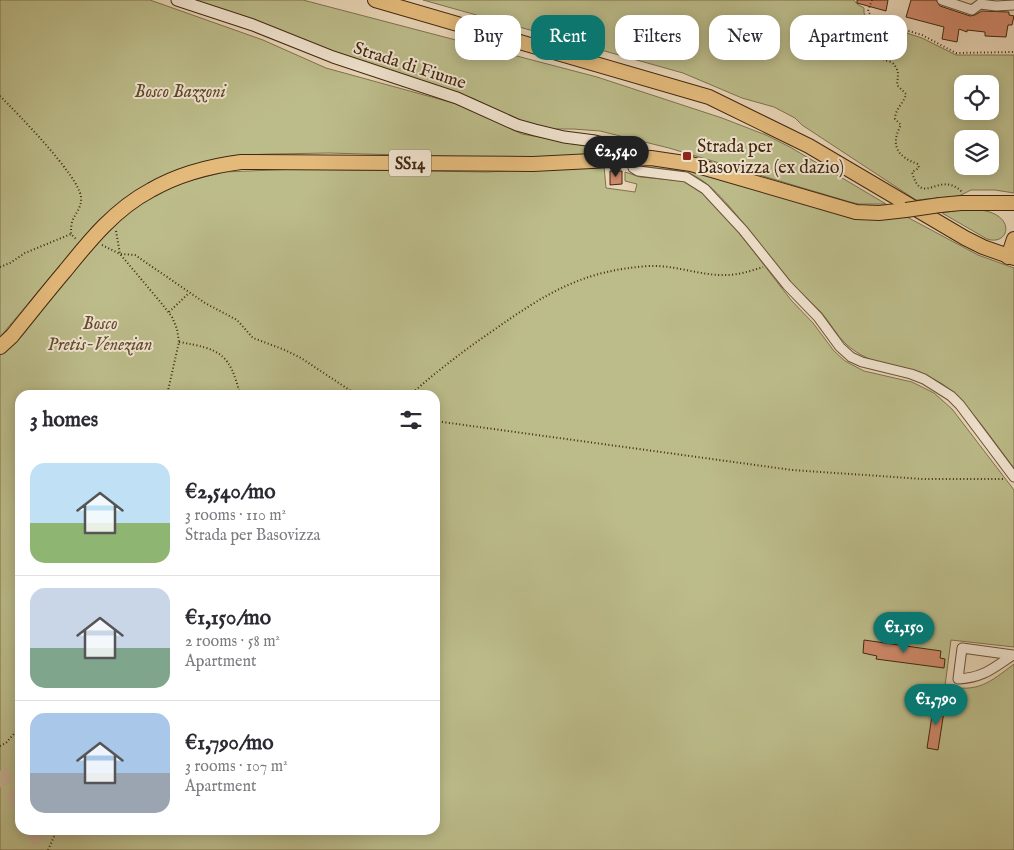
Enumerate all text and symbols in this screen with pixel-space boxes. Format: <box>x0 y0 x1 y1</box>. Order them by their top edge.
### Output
chip: Buy <box>455 15 521 60</box>
chip: Rent <box>531 15 605 60</box>
chip: Filters <box>615 15 699 60</box>
chip: New <box>709 15 780 60</box>
chip: Apartment <box>790 15 907 60</box>
street label: Strada di Fiume <box>350 37 469 95</box>
map controls <box>954 75 999 175</box>
button: locate <box>954 75 999 120</box>
park label: Bosco Bazzoni <box>134 81 228 104</box>
button: layers <box>954 130 999 175</box>
pin: €2,540 <box>575 136 657 178</box>
place label: Strada per Basovizza (ex dazio) <box>697 136 844 180</box>
text: €2,540 <box>595 142 637 162</box>
road number: SS14 <box>389 150 431 177</box>
marker: Strada per Basovizza (ex dazio) <box>681 150 693 162</box>
park label: Bosco Pretis-Venezian <box>47 313 153 357</box>
icon: filters <box>397 406 425 434</box>
text: 3 homes <box>30 407 98 434</box>
text: €2,540/mo <box>185 479 276 506</box>
icon: home <box>70 483 130 543</box>
text: 3 rooms · 110 m² <box>185 506 286 526</box>
text: Strada per Basovizza <box>185 526 321 546</box>
text: €1,150/mo <box>185 605 271 632</box>
icon: home <box>70 608 130 668</box>
pin: €1,150 <box>863 612 945 654</box>
text: €1,150 <box>884 618 924 638</box>
text: 2 rooms · 58 m² <box>185 632 280 652</box>
text: Apartment <box>185 652 256 672</box>
pin: €1,790 <box>895 684 977 726</box>
text: €1,790 <box>915 690 957 710</box>
text: €1,790/mo <box>185 730 274 757</box>
icon: home <box>70 733 130 793</box>
text: 3 rooms · 107 m² <box>185 757 288 777</box>
text: Apartment <box>185 777 256 797</box>

